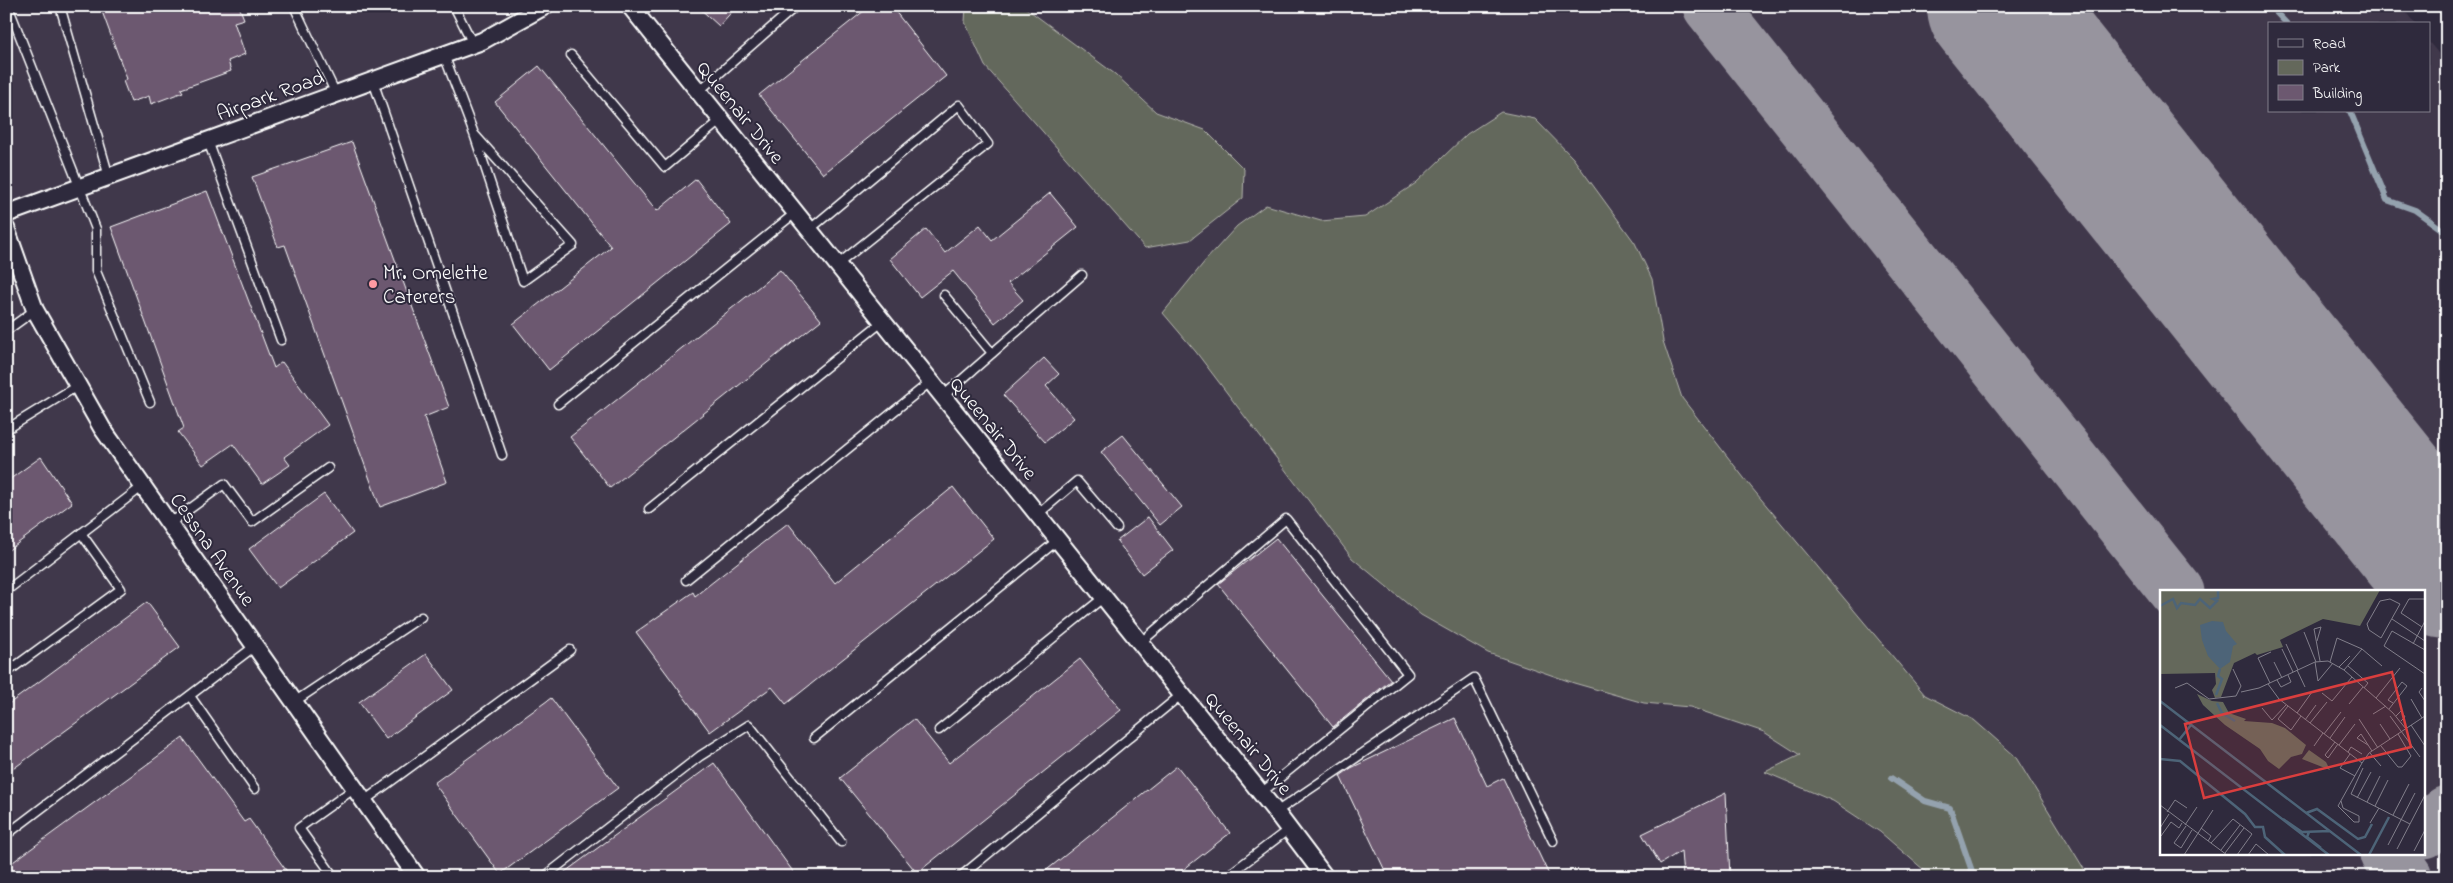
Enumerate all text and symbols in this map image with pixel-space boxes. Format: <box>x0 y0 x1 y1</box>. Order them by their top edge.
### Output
legend <box>2268 22 2430 112</box>
text: Road <box>2313 33 2346 55</box>
street label: Queenair Drive <box>688 55 791 172</box>
text: Park <box>2313 57 2341 79</box>
street label: Airpark Road <box>213 63 329 130</box>
text: Building <box>2312 83 2362 106</box>
place label: Mr. Omelette Caterers <box>383 259 488 313</box>
marker: Mr. Omelette Caterers <box>367 278 379 290</box>
street label: Queenair Drive <box>941 371 1044 488</box>
street label: Cessna Avenue <box>161 487 262 613</box>
inset map <box>2160 590 2426 856</box>
street label: Queenair Drive <box>1196 686 1299 803</box>

